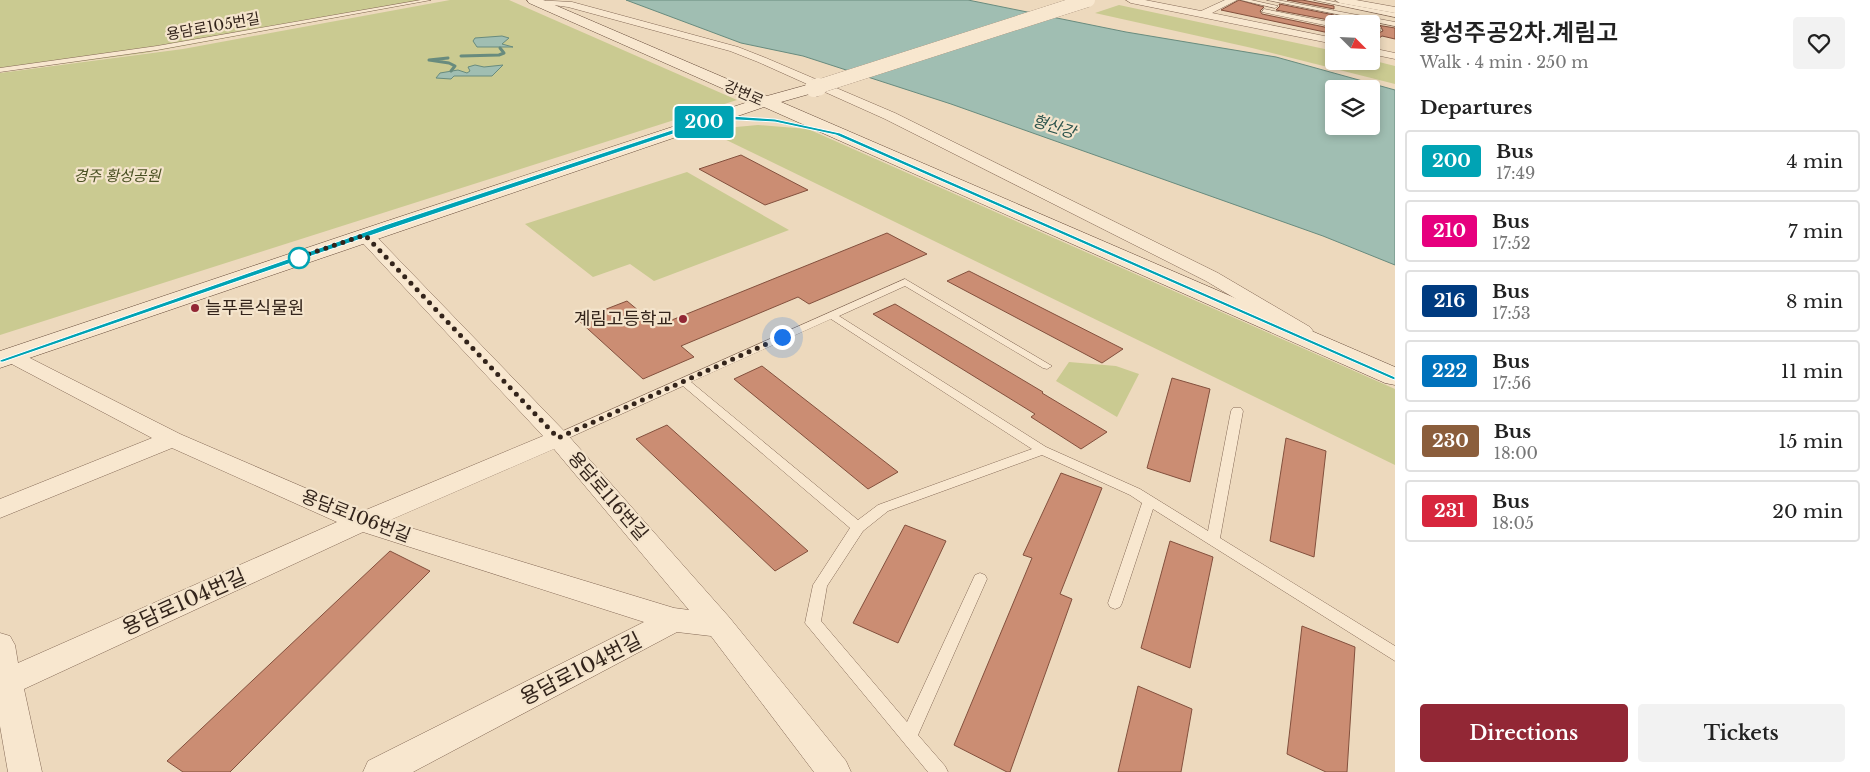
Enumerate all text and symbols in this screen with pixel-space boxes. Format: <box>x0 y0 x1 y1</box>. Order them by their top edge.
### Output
street label: 용담로105번길 <box>165 8 261 44</box>
north arrow <box>1325 15 1380 70</box>
map controls <box>1325 15 1380 135</box>
button: heart <box>1793 17 1845 69</box>
text: 황성주공2차.계림고 <box>1420 18 1618 47</box>
text: Walk · 4 min · 250 m <box>1420 52 1588 72</box>
street label: 강변로 <box>721 76 767 110</box>
button: layers <box>1325 80 1380 135</box>
text: Departures <box>1420 96 1532 119</box>
line badge: 200 <box>675 106 733 138</box>
water label: 형산강 <box>1030 110 1080 143</box>
text: 200 <box>685 111 723 133</box>
text: Bus <box>1496 140 1533 163</box>
text: 200 <box>1432 150 1471 172</box>
text: 4 min <box>1786 150 1843 173</box>
text: 17:49 <box>1496 163 1535 183</box>
park label: 경주 황성공원 <box>74 166 162 185</box>
text: Bus <box>1492 210 1529 233</box>
text: 210 <box>1433 220 1466 242</box>
text: 7 min <box>1788 220 1843 243</box>
text: 17:52 <box>1492 233 1531 253</box>
unlabelled marker <box>288 247 310 269</box>
text: Bus <box>1492 280 1529 303</box>
text: 216 <box>1434 290 1465 312</box>
text: 8 min <box>1786 290 1843 313</box>
place label: 늘푸른식물원 <box>205 297 304 319</box>
marker: 늘푸른식물원 <box>189 302 201 314</box>
text: 17:53 <box>1492 303 1531 323</box>
place label: 계림고등학교 <box>574 308 673 330</box>
marker: 계림고등학교 <box>677 313 689 325</box>
your location <box>770 325 795 350</box>
text: Bus <box>1492 350 1530 373</box>
text: 222 <box>1432 360 1467 382</box>
text: 11 min <box>1781 360 1843 383</box>
text: 17:56 <box>1492 373 1531 393</box>
text: Bus <box>1494 420 1531 443</box>
text: 230 <box>1432 430 1469 452</box>
text: 15 min <box>1778 430 1843 453</box>
text: 18:00 <box>1494 443 1538 463</box>
street label: 용담로116번길 <box>563 447 653 545</box>
street label: 용담로106번길 <box>298 485 414 547</box>
text: Bus <box>1492 490 1529 513</box>
text: 231 <box>1434 500 1465 522</box>
text: 20 min <box>1772 500 1843 523</box>
text: 18:05 <box>1492 513 1534 533</box>
street label: 용담로104번길 <box>118 563 250 641</box>
street label: 용담로104번길 <box>516 627 646 711</box>
button: Directions <box>1420 704 1628 762</box>
button: Tickets <box>1638 704 1845 762</box>

